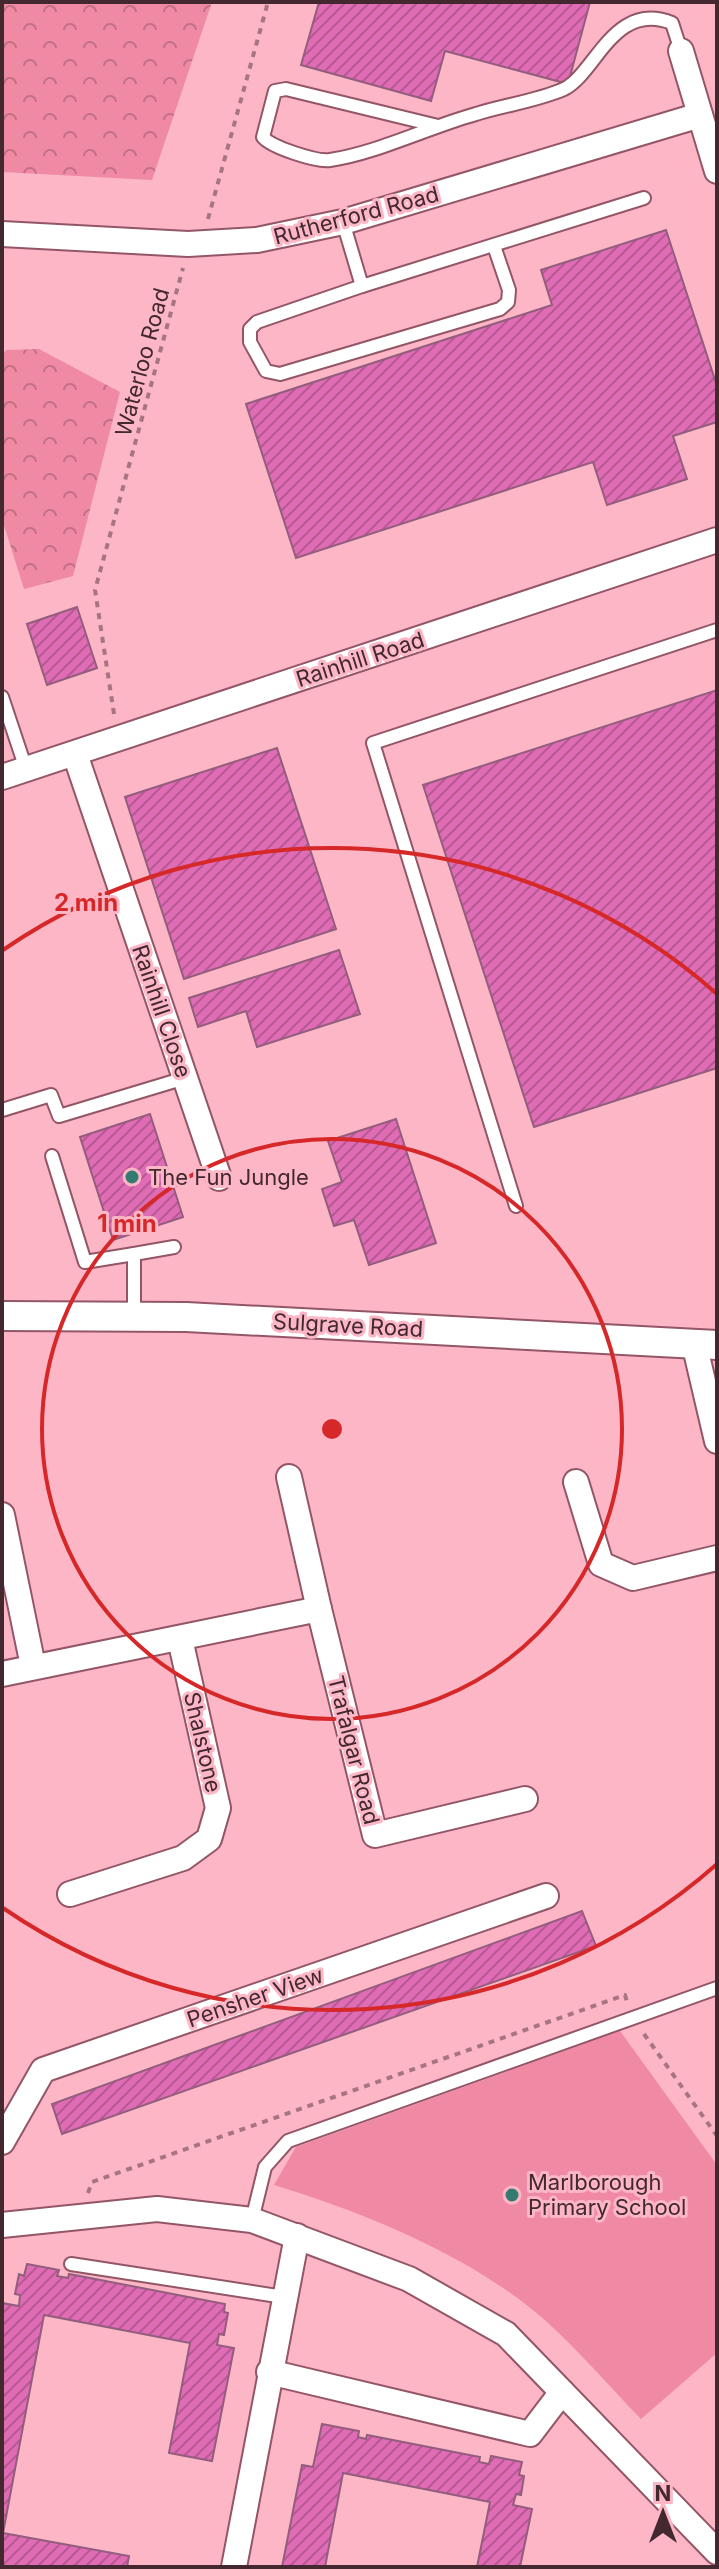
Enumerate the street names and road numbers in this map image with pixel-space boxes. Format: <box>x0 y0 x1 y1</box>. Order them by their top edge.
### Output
street label: Rutherford Road <box>270 180 442 250</box>
street label: Waterloo Road <box>110 285 174 439</box>
street label: Rainhill Road <box>293 626 427 692</box>
street label: Rainhill Close <box>127 941 197 1081</box>
street label: Sulgrave Road <box>272 1308 424 1342</box>
street label: Trafalgar Road <box>323 1673 385 1827</box>
street label: Shalstone <box>179 1689 227 1795</box>
street label: Pensher View <box>183 1961 327 2033</box>

